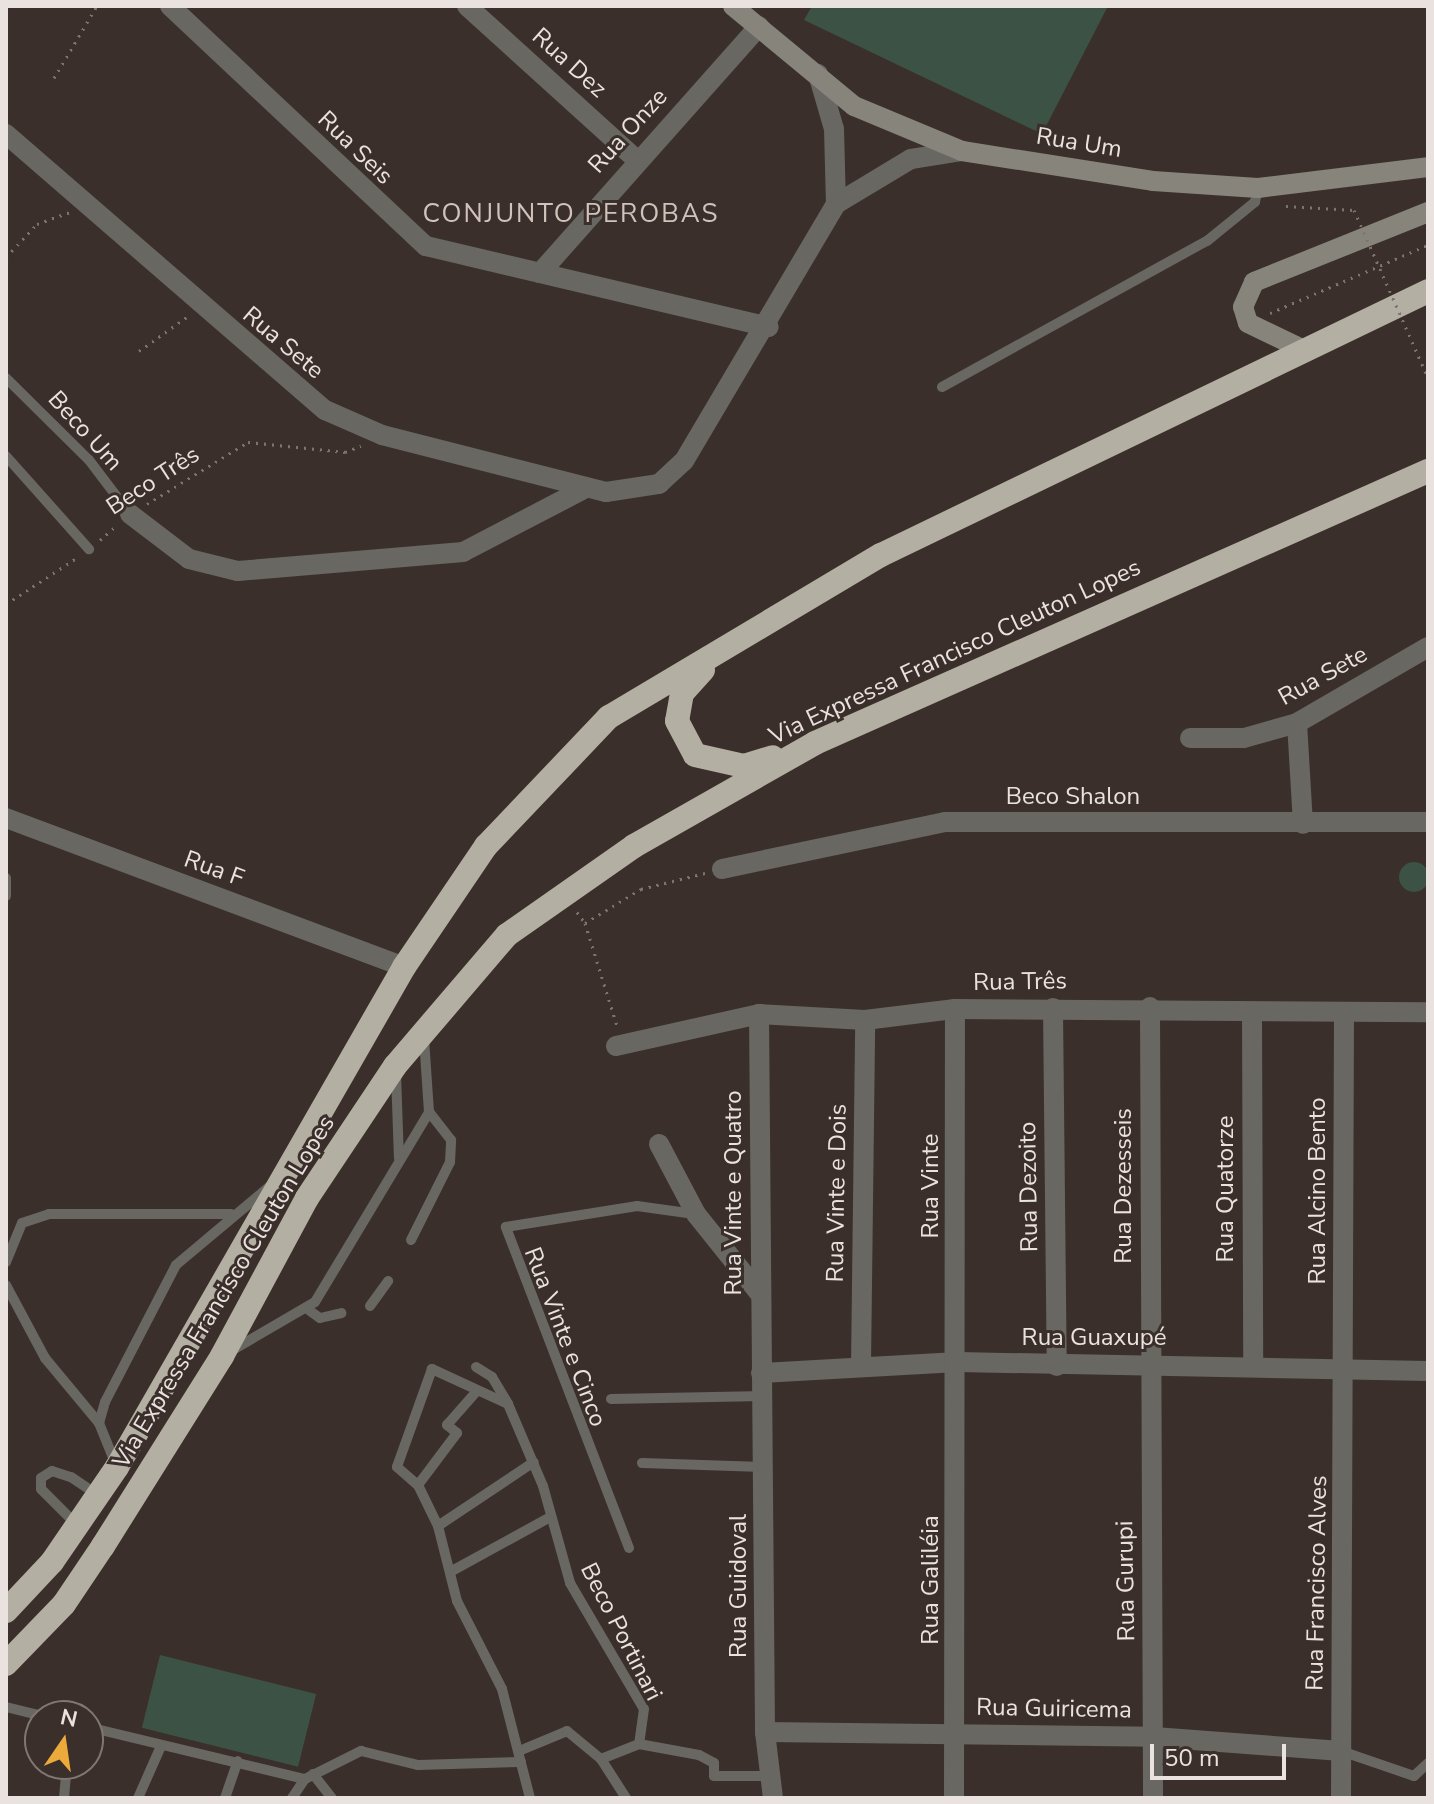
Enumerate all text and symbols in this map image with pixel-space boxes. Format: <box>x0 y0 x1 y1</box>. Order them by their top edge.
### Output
street label: Rua Dez <box>526 22 612 104</box>
street label: Rua Onze <box>582 83 674 179</box>
street label: Rua Seis <box>312 105 398 191</box>
street label: Rua Um <box>1034 122 1124 164</box>
district label: CONJUNTO PEROBAS <box>423 198 719 230</box>
street label: Rua Sete <box>237 301 329 385</box>
street label: Beco Um <box>42 385 128 477</box>
street label: Beco Três <box>101 440 205 522</box>
street label: Via Expressa Francisco Cleuton Lopes <box>765 553 1145 751</box>
street label: Rua Sete <box>1274 640 1372 712</box>
street label: Beco Shalon <box>1006 783 1140 811</box>
street label: Rua F <box>180 845 248 893</box>
street label: Rua Três <box>973 967 1067 997</box>
street label: Rua Vinte e Quatro <box>720 1090 748 1296</box>
street label: Rua Alcino Bento <box>1304 1098 1332 1284</box>
street label: Rua Vinte e Dois <box>821 1103 853 1283</box>
street label: Rua Dezesseis <box>1110 1108 1138 1264</box>
street label: Via Expressa Francisco Cleuton Lopes <box>107 1110 341 1474</box>
street label: Rua Quatorze <box>1212 1116 1240 1262</box>
street label: Rua Dezoito <box>1013 1122 1045 1252</box>
street label: Rua Vinte <box>917 1133 945 1239</box>
street label: Rua Vinte e Cinco <box>518 1243 612 1431</box>
street label: Rua Guaxupé <box>1022 1324 1166 1352</box>
street label: Rua Francisco Alves <box>1301 1475 1333 1691</box>
street label: Rua Guidoval <box>725 1514 753 1658</box>
street label: Rua Galiléia <box>917 1515 945 1645</box>
street label: Rua Gurupi <box>1111 1520 1141 1642</box>
street label: Beco Portinari <box>574 1558 668 1706</box>
street label: Rua Guiricema <box>976 1693 1132 1725</box>
north arrow <box>24 1700 104 1780</box>
text: N <box>58 1702 80 1735</box>
scale bar <box>1154 1728 1290 1778</box>
text: 50 m <box>1164 1742 1220 1774</box>

